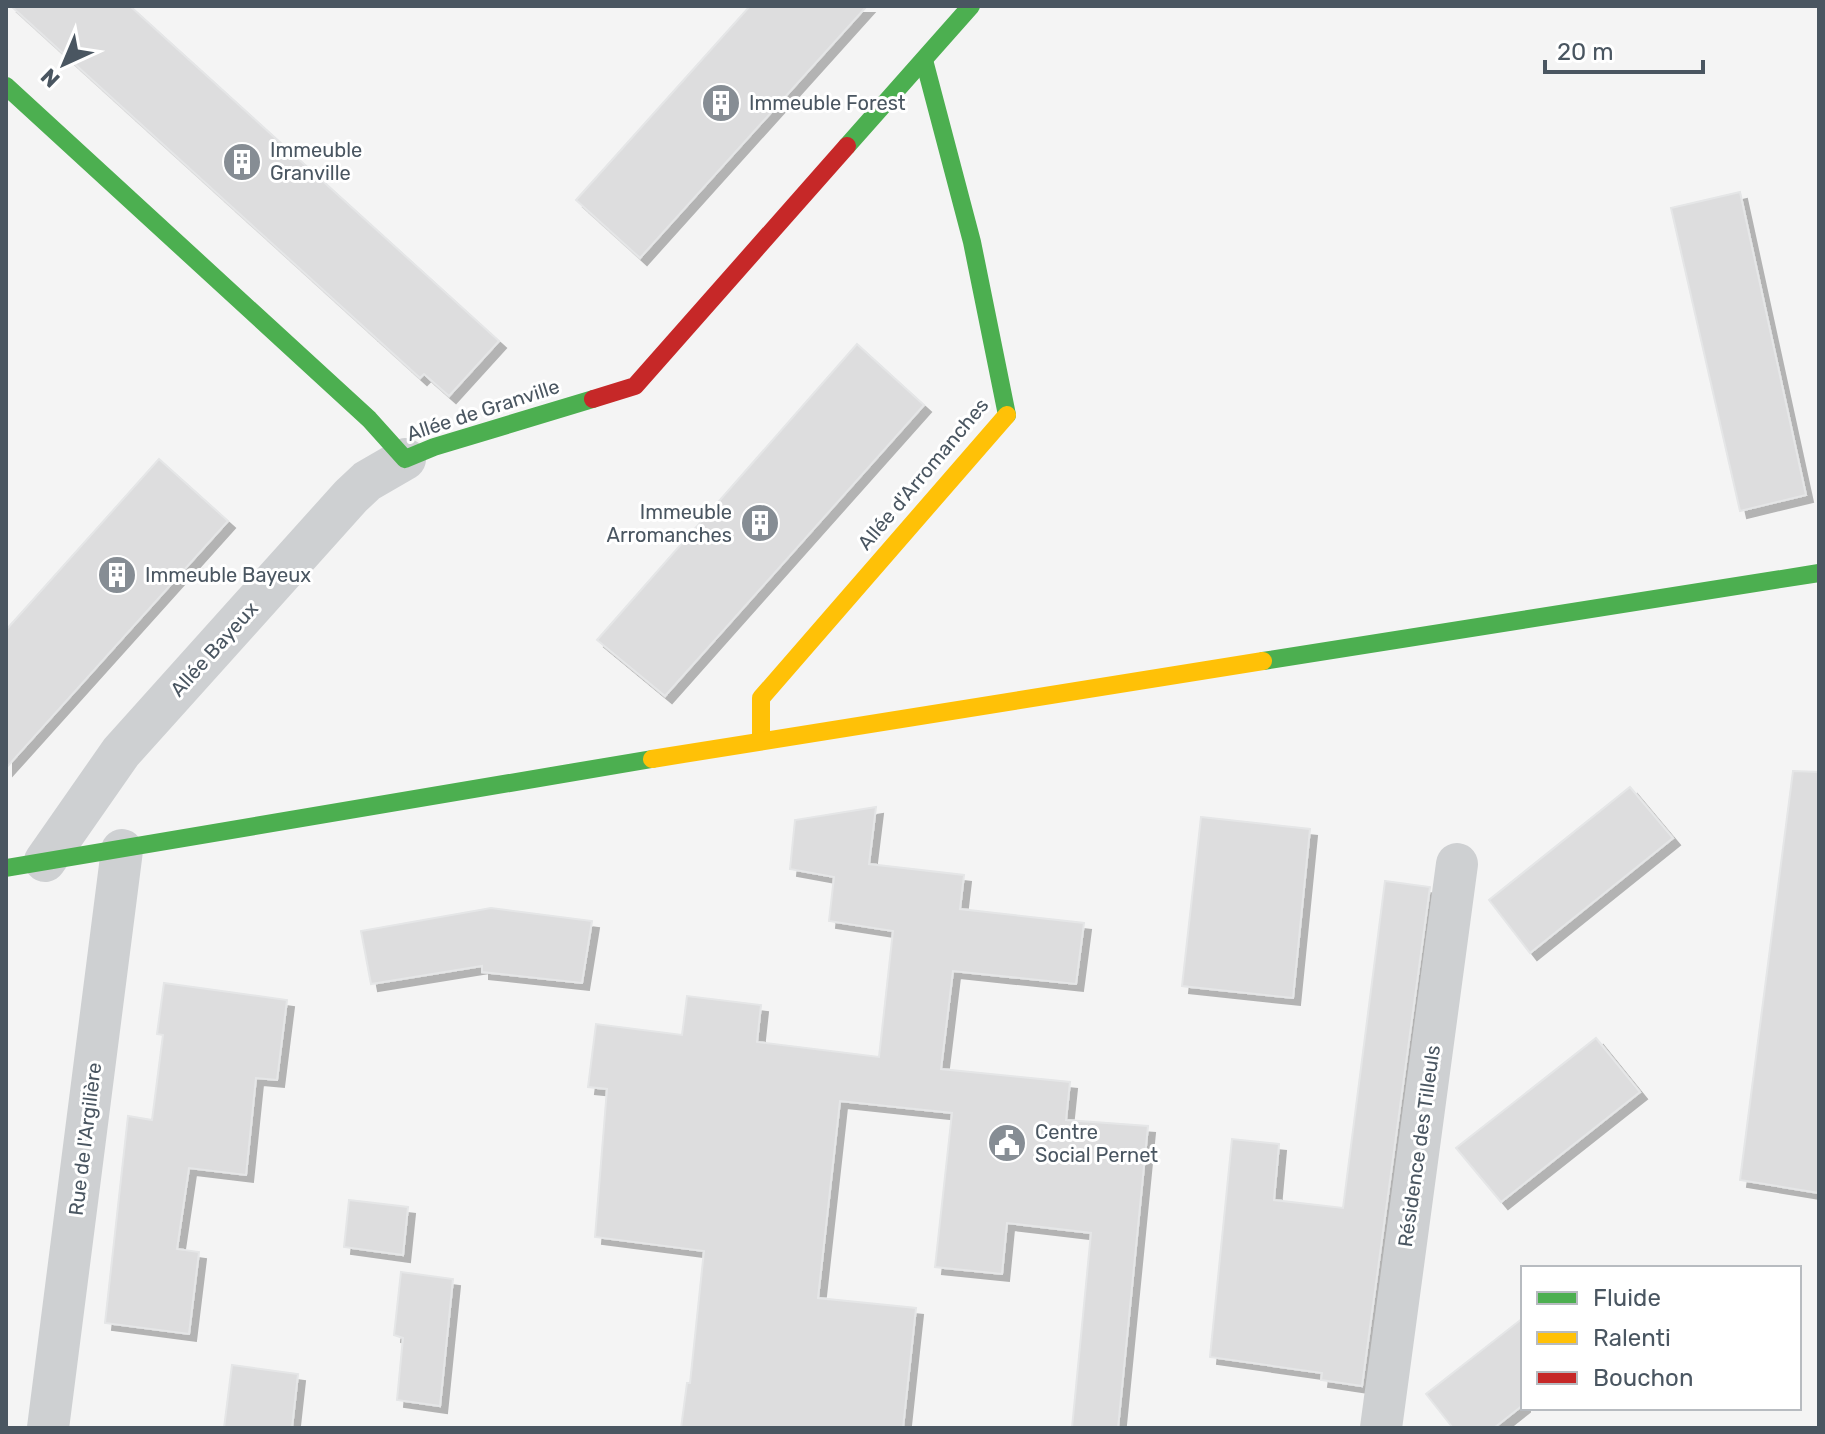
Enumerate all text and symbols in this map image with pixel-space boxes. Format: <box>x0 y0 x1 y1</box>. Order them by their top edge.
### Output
north arrow <box>24 24 104 104</box>
scale bar <box>1545 24 1703 74</box>
text: 20 m <box>1557 38 1614 66</box>
text: N <box>35 63 66 93</box>
building icon: Immeuble Forest <box>700 82 742 124</box>
place label: Immeuble Forest <box>749 91 906 115</box>
place label: Immeuble Granville <box>270 138 362 185</box>
building icon: Immeuble Granville <box>221 141 263 183</box>
street label: Allée de Granville <box>404 374 562 446</box>
street label: Allée d'Arromanches <box>852 393 994 555</box>
place label: Immeuble Arromanches <box>607 500 732 547</box>
building icon: Immeuble Arromanches <box>739 502 781 544</box>
building icon: Immeuble Bayeux <box>96 554 138 596</box>
place label: Immeuble Bayeux <box>145 563 311 587</box>
street label: Allée Bayeux <box>165 596 263 701</box>
street label: Résidence des Tilleuls <box>1393 1043 1445 1249</box>
street label: Rue de l'Argilière <box>64 1061 106 1217</box>
place label: Centre Social Pernet <box>1035 1120 1158 1167</box>
public building icon: Centre Social Pernet <box>986 1122 1028 1164</box>
legend <box>1521 1266 1801 1410</box>
text: Fluide <box>1593 1284 1661 1312</box>
text: Ralenti <box>1593 1324 1671 1352</box>
text: Bouchon <box>1593 1364 1693 1392</box>

